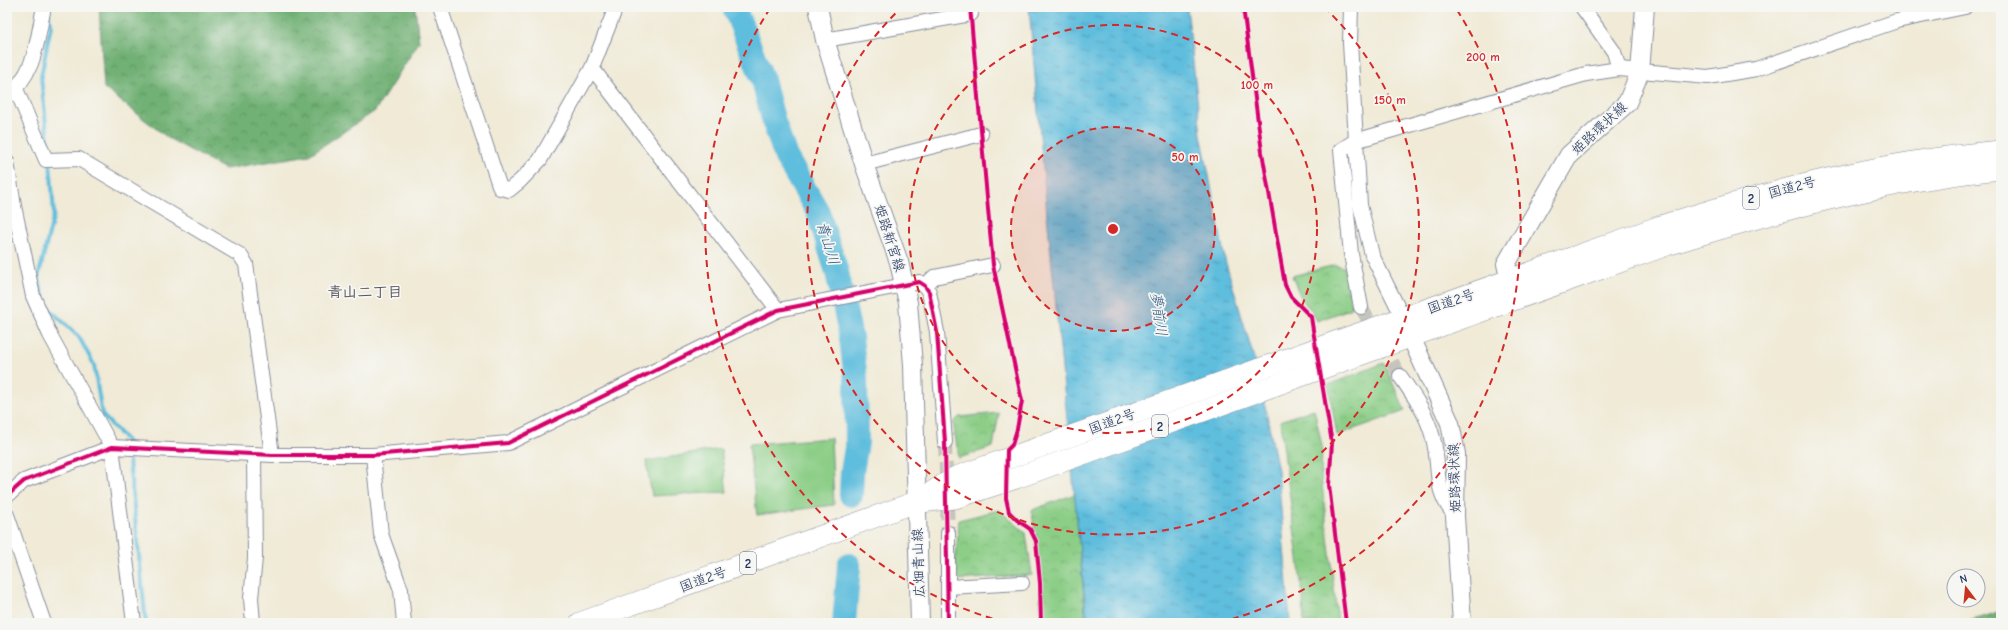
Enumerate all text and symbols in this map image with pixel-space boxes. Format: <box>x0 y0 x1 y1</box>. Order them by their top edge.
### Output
text: 200 m <box>1466 50 1500 64</box>
text: 100 m <box>1241 78 1273 92</box>
text: 150 m <box>1374 93 1406 107</box>
street label: 姫路環状線 <box>1568 98 1631 158</box>
text: 50 m <box>1171 150 1199 164</box>
street label: 国道2号 <box>1766 173 1818 202</box>
road number: 2 <box>1743 187 1759 209</box>
street label: 姫路新宮線 <box>871 202 908 274</box>
water label: 青山川 <box>813 219 843 267</box>
centre of rings <box>1106 222 1120 236</box>
district label: 青山二丁目 <box>327 283 403 301</box>
street label: 国道2号 <box>1425 285 1477 318</box>
water label: 夢前川 <box>1147 290 1171 338</box>
street label: 国道2号 <box>1086 405 1138 438</box>
road number: 2 <box>1152 415 1168 437</box>
street label: 姫路環状線 <box>1445 443 1464 513</box>
street label: 広畑青山線 <box>909 528 928 598</box>
road number: 2 <box>740 552 756 574</box>
street label: 国道2号 <box>677 563 729 596</box>
north arrow <box>1946 568 1986 608</box>
text: N <box>1958 572 1969 586</box>

